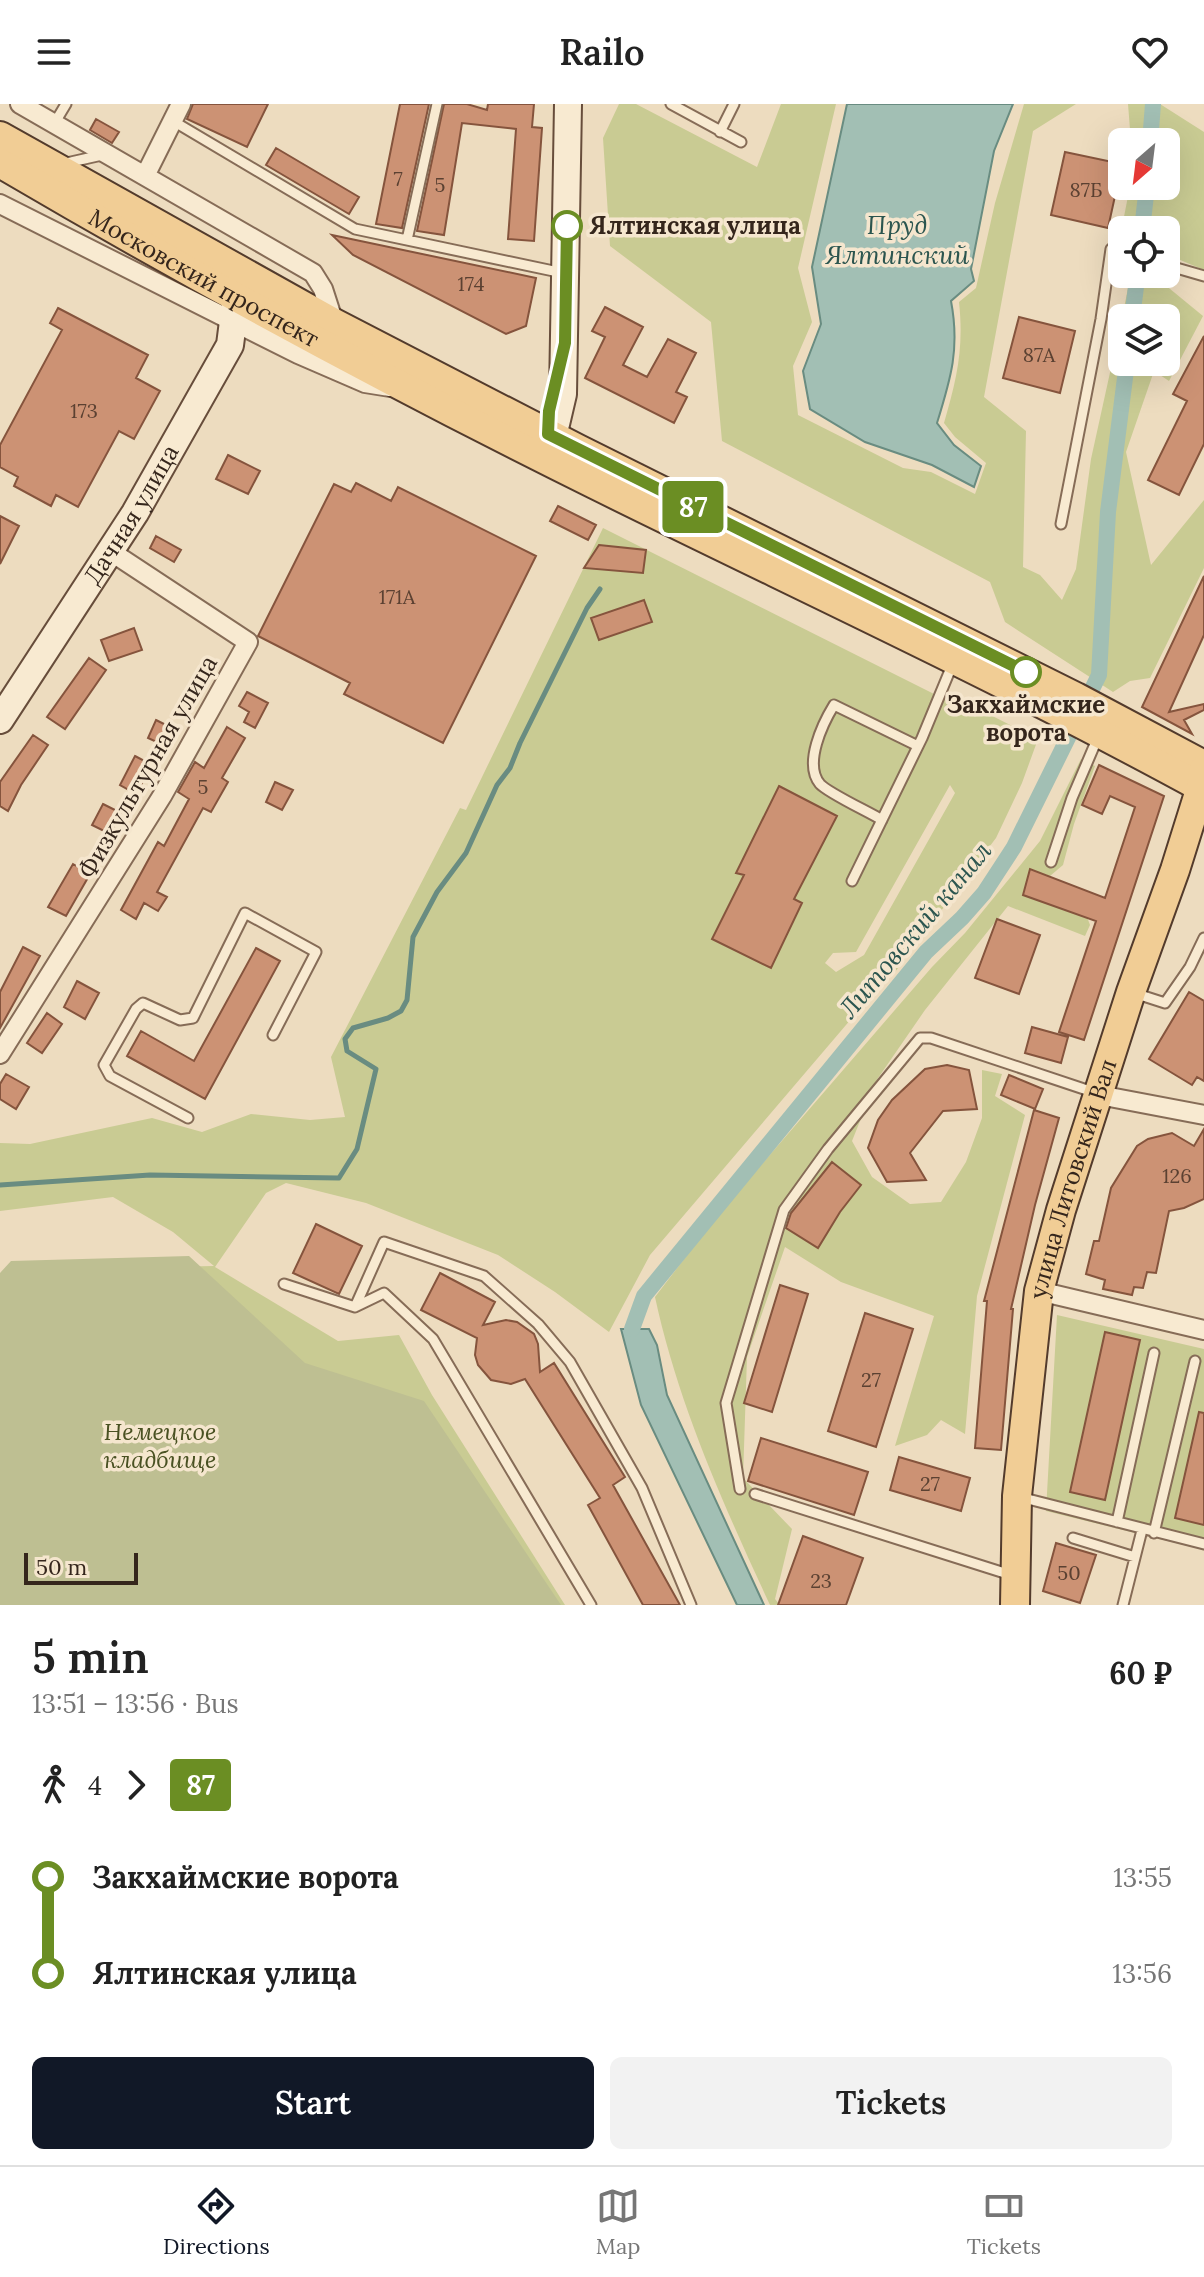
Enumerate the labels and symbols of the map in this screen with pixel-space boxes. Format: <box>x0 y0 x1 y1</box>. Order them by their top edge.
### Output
north arrow <box>1108 128 1180 200</box>
house number: 7 <box>393 166 403 191</box>
house number: 5 <box>435 172 445 197</box>
house number: 87Б <box>1070 177 1102 202</box>
street label: Московский проспект <box>83 202 324 354</box>
water label: Пруд Ялтинский <box>825 208 970 271</box>
place label: Ялтинская улица <box>589 210 801 241</box>
marker: Ялтинская улица <box>552 211 582 241</box>
house number: 174 <box>457 271 485 296</box>
house number: 87А <box>1023 342 1056 367</box>
house number: 173 <box>70 398 98 423</box>
street label: Дачная улица <box>77 439 185 590</box>
line badge: 87 <box>657 481 729 533</box>
house number: 171А <box>379 584 416 609</box>
street label: Физкультурная улица <box>71 650 224 884</box>
marker: Закхаймские ворота <box>1011 657 1041 687</box>
place label: Закхаймские ворота <box>947 689 1105 748</box>
house number: 5 <box>198 774 208 799</box>
water label: Литовский канал <box>831 835 998 1025</box>
street label: улица Литовский Вал <box>1022 1055 1123 1300</box>
house number: 126 <box>1162 1163 1192 1188</box>
house number: 27 <box>861 1367 881 1392</box>
park label: Немецкое кладбище <box>104 1416 216 1475</box>
house number: 27 <box>920 1471 940 1496</box>
scale bar <box>24 1549 138 1585</box>
house number: 50 <box>1057 1560 1081 1585</box>
house number: 23 <box>810 1568 832 1593</box>

